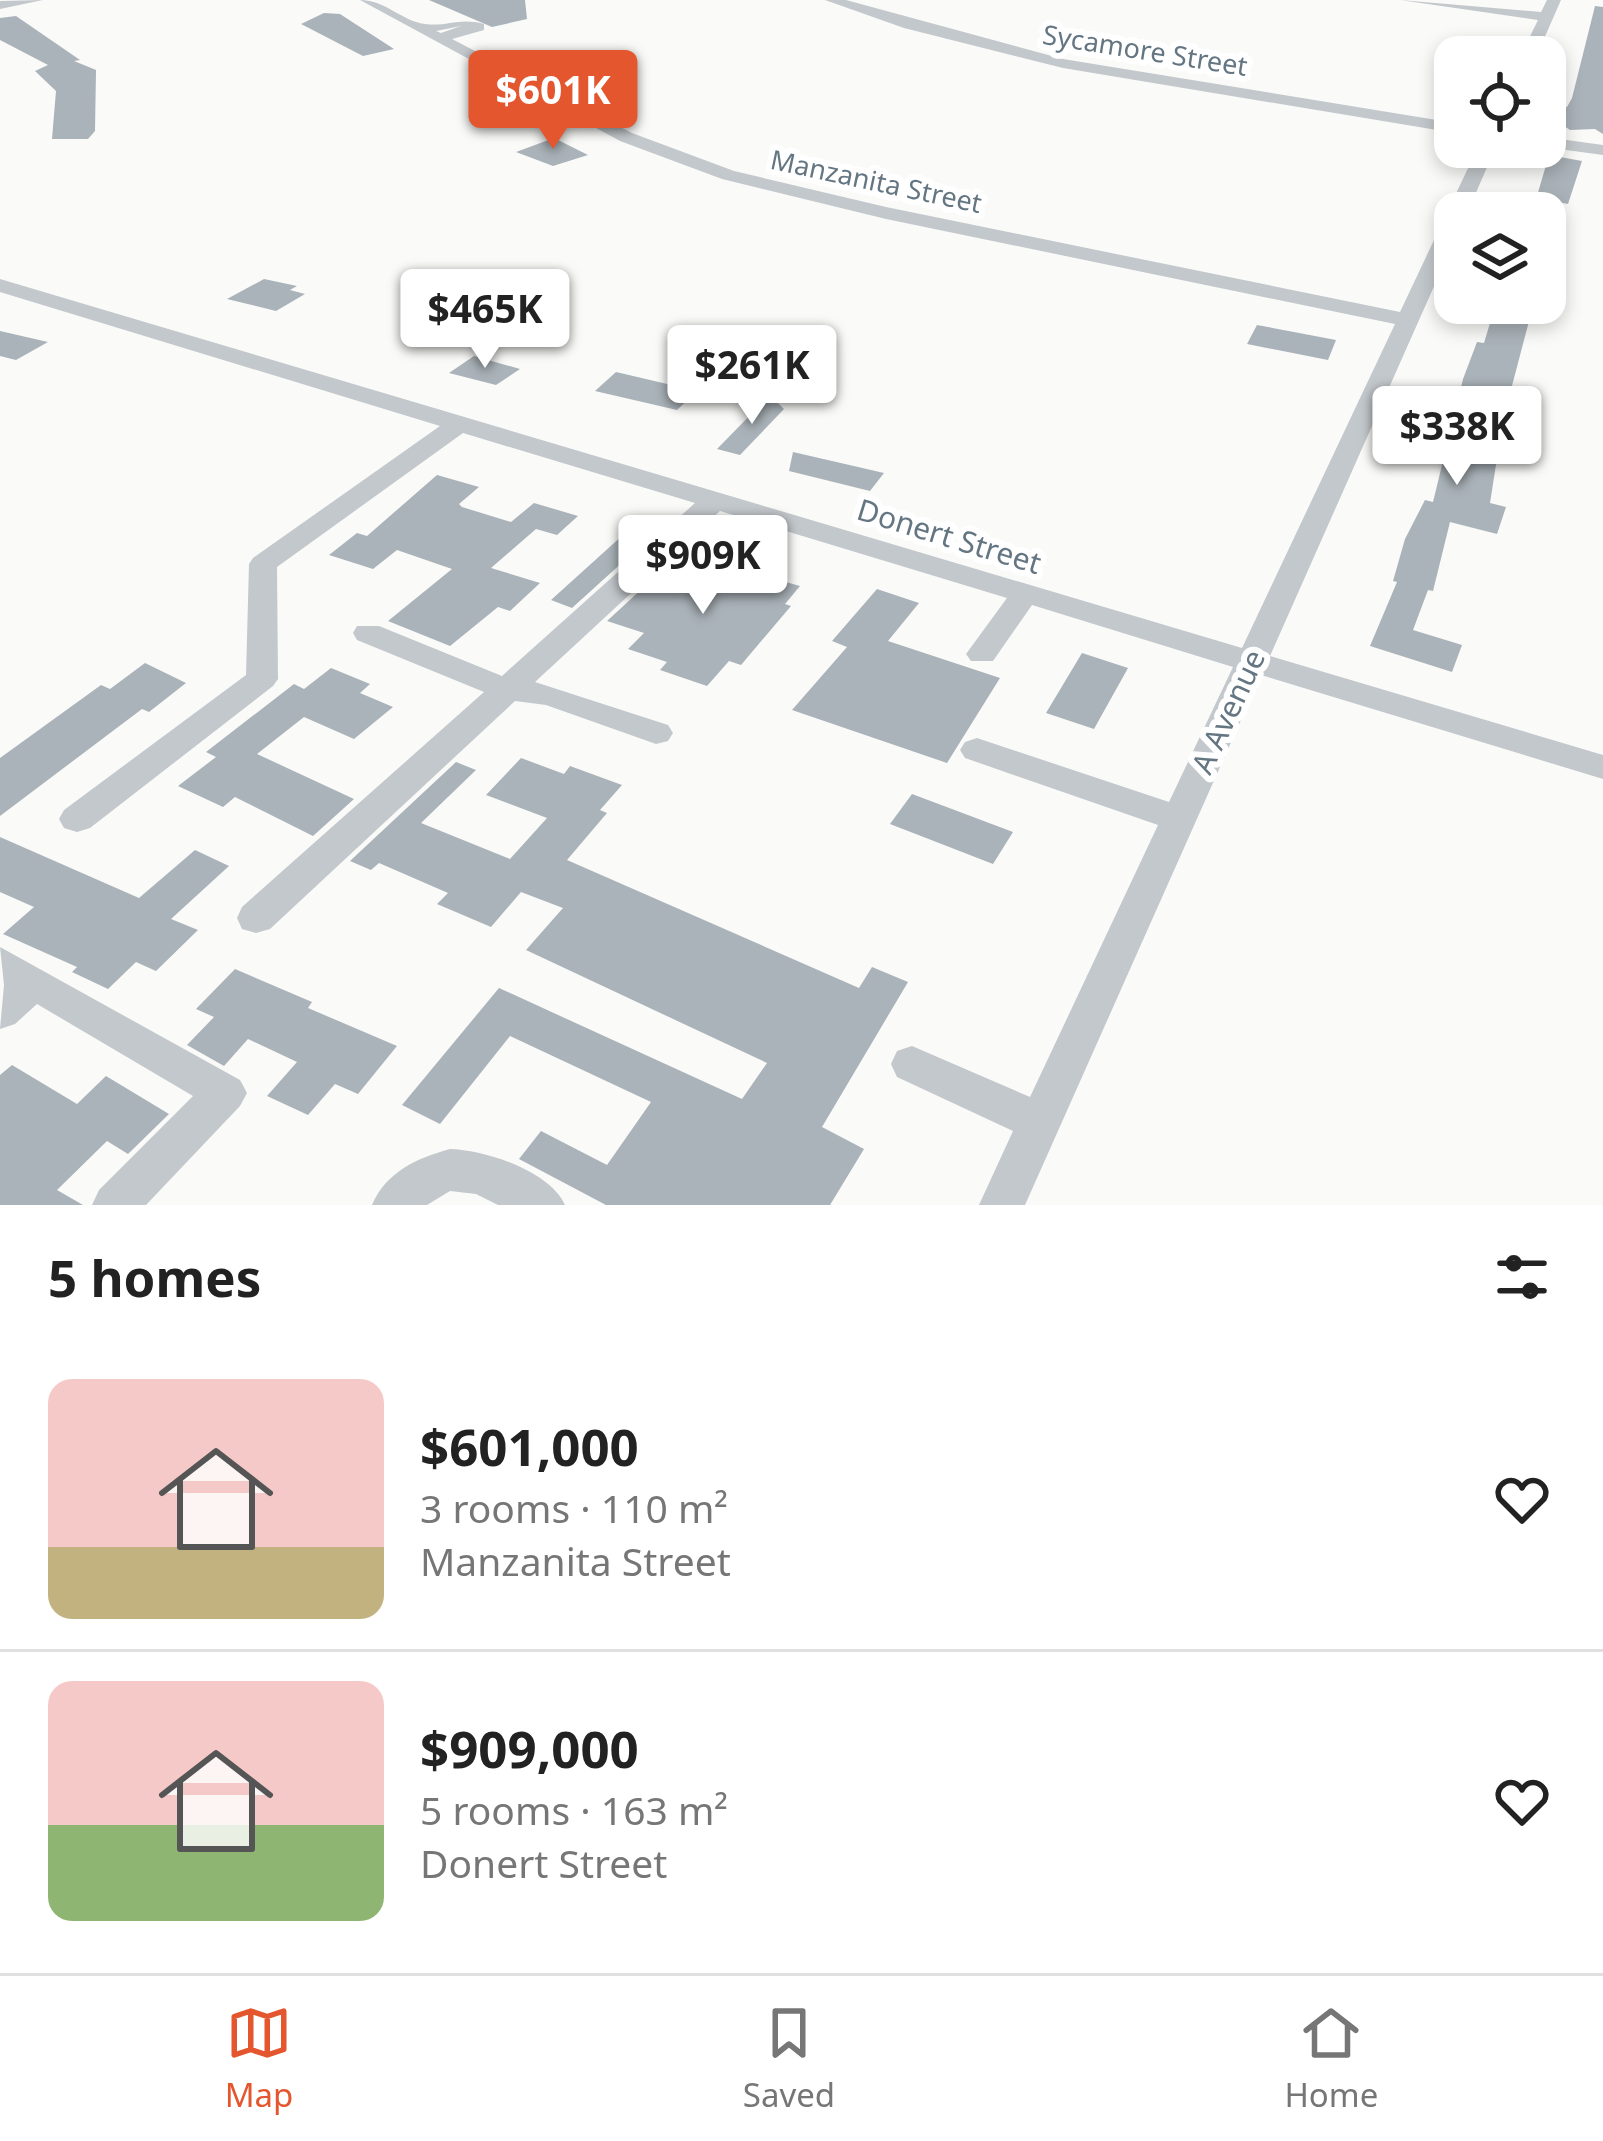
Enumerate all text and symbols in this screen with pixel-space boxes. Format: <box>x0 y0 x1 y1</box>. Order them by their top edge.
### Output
street label: Sycamore Street <box>1040 15 1250 84</box>
map controls <box>1434 36 1566 324</box>
button: locate <box>1434 36 1566 168</box>
pin: $601K <box>469 50 637 152</box>
text: $601K <box>495 62 611 115</box>
street label: Manzanita Street <box>767 140 986 221</box>
button: layers <box>1434 192 1566 324</box>
pin: $465K <box>401 269 569 371</box>
text: $465K <box>427 281 543 334</box>
pin: $261K <box>668 325 836 427</box>
text: $261K <box>694 337 810 390</box>
pin: $338K <box>1373 386 1541 488</box>
text: $338K <box>1399 398 1515 451</box>
street label: Donert Street <box>852 488 1047 583</box>
pin: $909K <box>619 515 787 617</box>
text: $909K <box>645 527 761 580</box>
street label: A Avenue <box>1181 643 1274 780</box>
text: 5 homes <box>48 1242 261 1312</box>
icon: filters <box>1489 1244 1555 1310</box>
text: $601,000 <box>420 1411 639 1481</box>
icon: home <box>144 1427 288 1571</box>
icon: heart <box>1489 1466 1555 1532</box>
text: 3 rooms · 110 m² <box>420 1481 728 1534</box>
text: Manzanita Street <box>420 1534 731 1587</box>
text: $909,000 <box>420 1713 639 1783</box>
icon: home <box>144 1729 288 1873</box>
icon: heart <box>1489 1768 1555 1834</box>
text: 5 rooms · 163 m² <box>420 1783 728 1836</box>
text: Donert Street <box>420 1836 667 1889</box>
tab: Map <box>225 2000 293 2117</box>
tab: Saved <box>743 2000 835 2117</box>
tab: Home <box>1284 2000 1378 2117</box>

